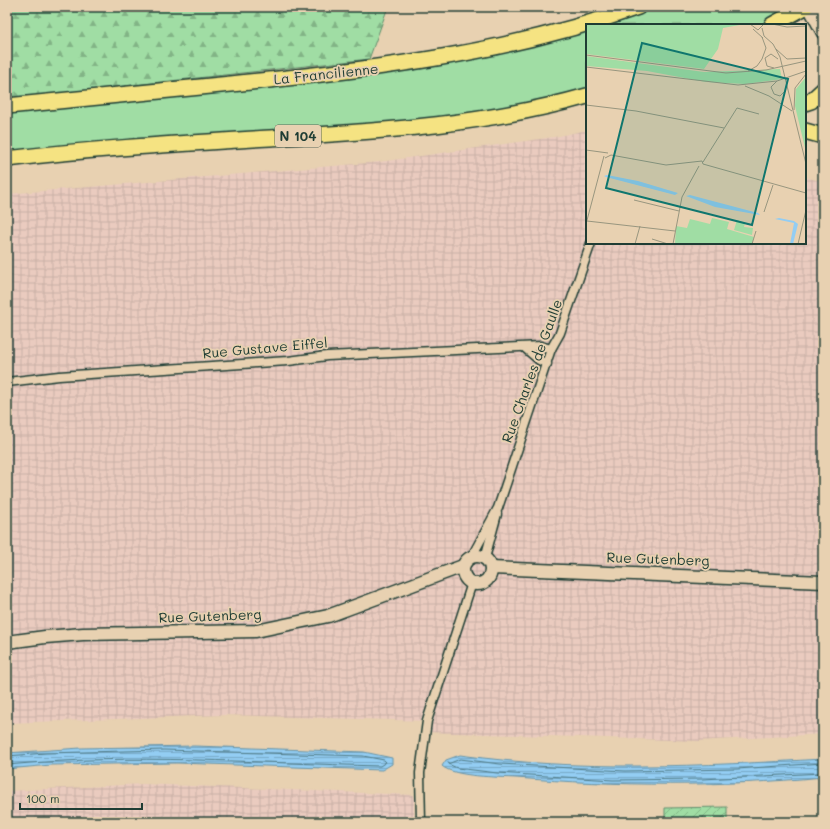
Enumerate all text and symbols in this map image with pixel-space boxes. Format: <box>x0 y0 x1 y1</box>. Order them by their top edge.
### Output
inset map <box>586 24 806 244</box>
street label: La Francilienne <box>273 59 379 88</box>
road number: N 104 <box>275 125 321 147</box>
street label: Rue Charles de Gaulle <box>497 296 566 445</box>
street label: Rue Gustave Eiffel <box>202 333 328 362</box>
street label: Rue Gutenberg <box>606 547 710 570</box>
street label: Rue Gutenberg <box>158 604 262 627</box>
scale bar <box>20 785 142 811</box>
text: 100 m <box>26 790 60 806</box>

